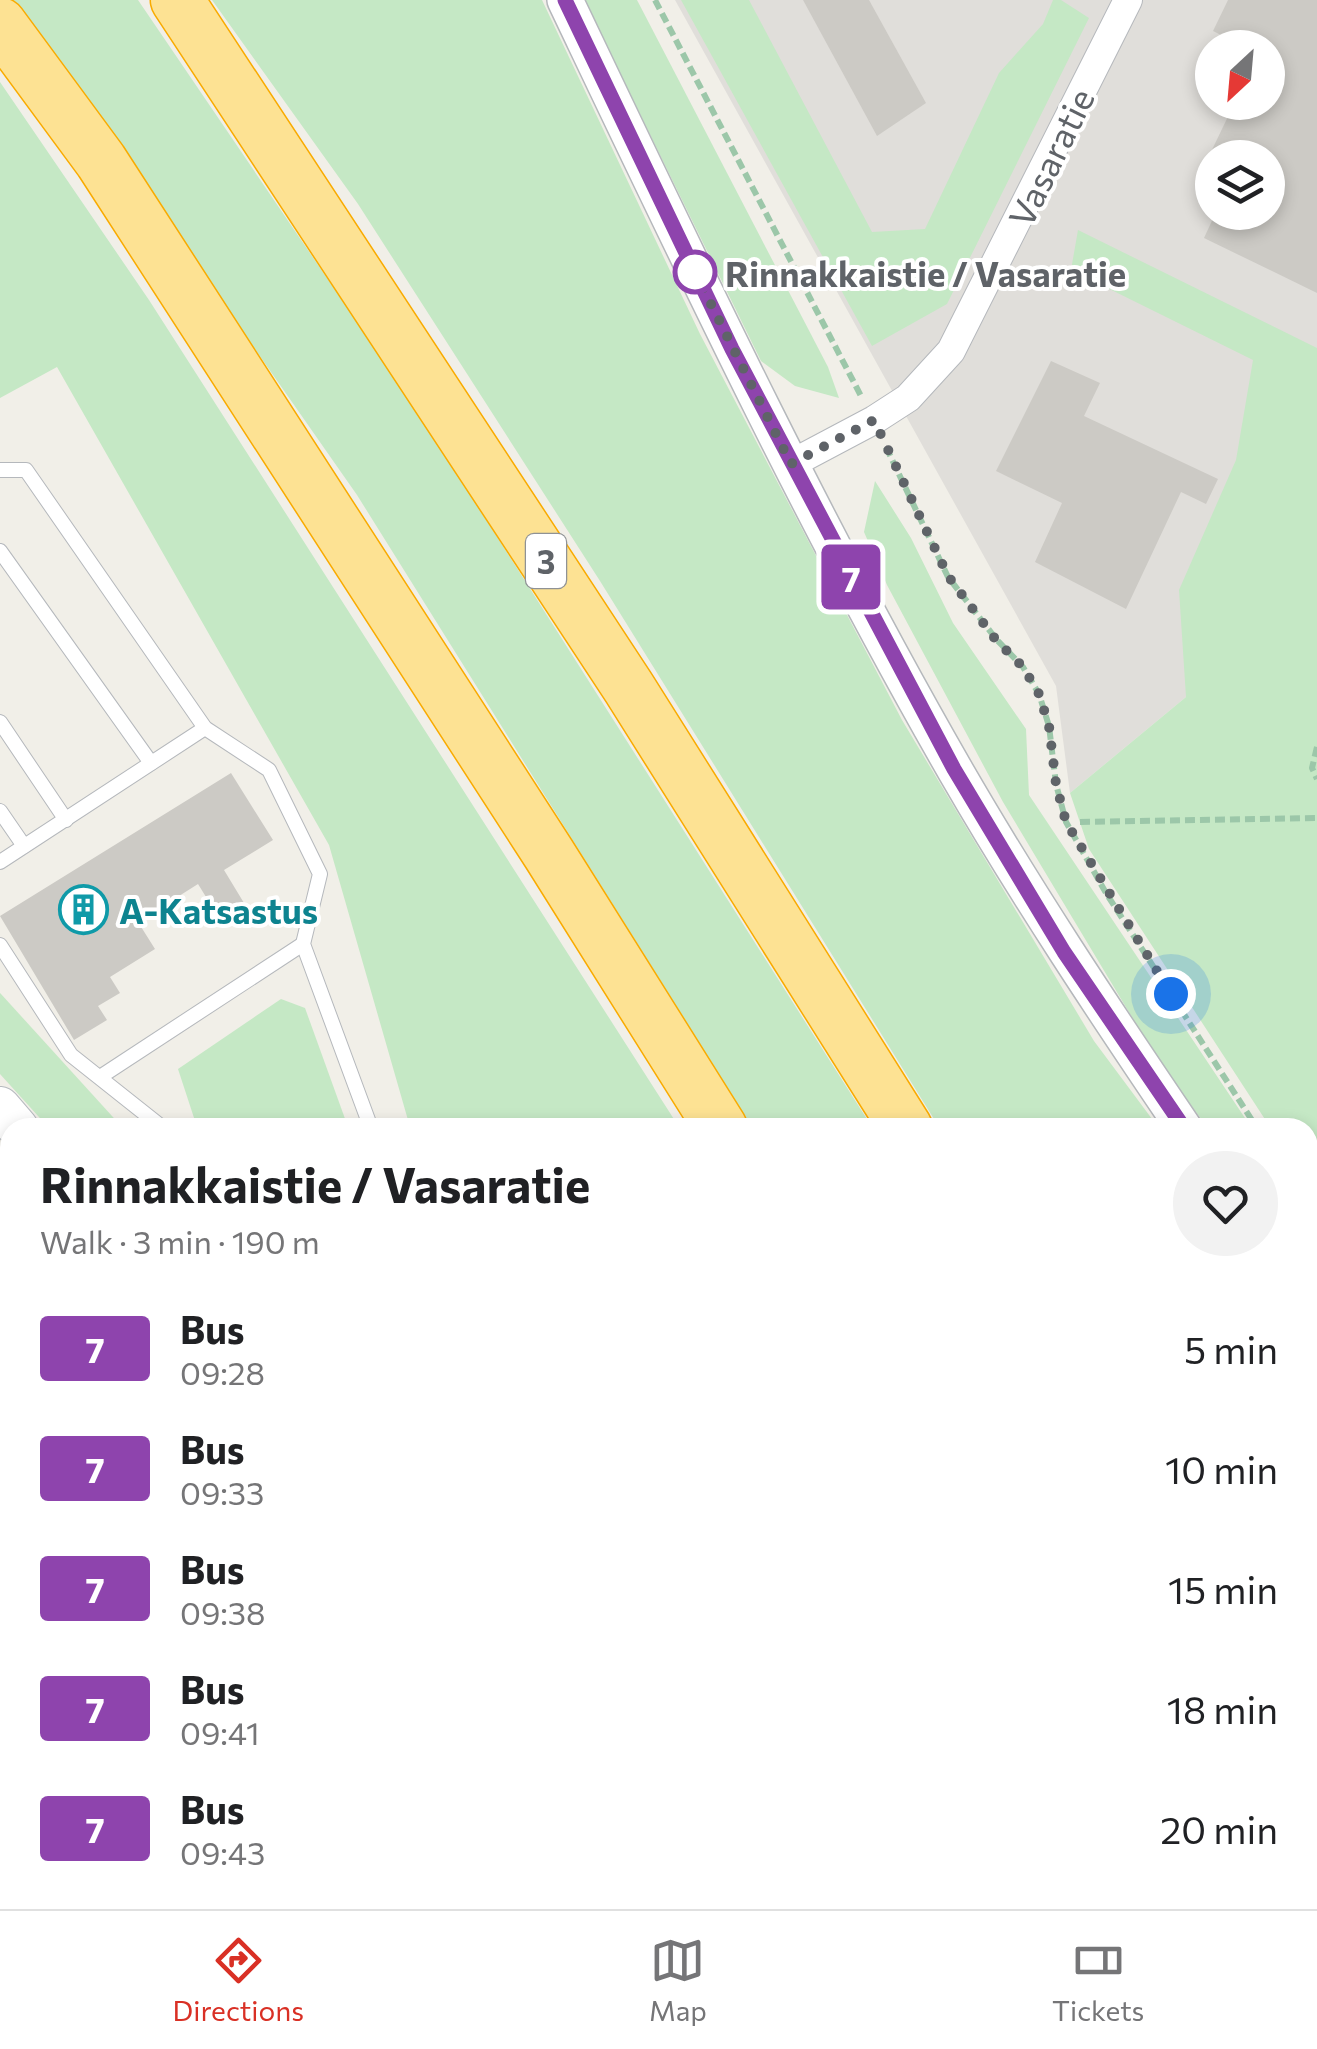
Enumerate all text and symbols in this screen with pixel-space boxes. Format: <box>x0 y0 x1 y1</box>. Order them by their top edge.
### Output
north arrow <box>1195 30 1285 120</box>
map controls <box>1195 30 1285 230</box>
street label: Vasaratie <box>998 81 1102 233</box>
button: layers <box>1195 140 1285 230</box>
marker: Rinnakkaistie / Vasaratie <box>674 251 716 293</box>
place label: Rinnakkaistie / Vasaratie <box>725 251 1126 294</box>
road number: 3 <box>526 534 566 588</box>
line badge: 7 <box>818 544 884 610</box>
text: 7 <box>841 556 861 599</box>
building icon: A-Katsastus <box>58 883 110 935</box>
place label: A-Katsastus <box>119 888 318 931</box>
your location <box>1146 969 1196 1019</box>
button: heart <box>1173 1151 1278 1256</box>
text: Rinnakkaistie / Vasaratie <box>40 1154 590 1213</box>
text: Walk · 3 min · 190 m <box>40 1221 320 1261</box>
text: Bus <box>180 1305 245 1352</box>
text: 5 min <box>1184 1325 1278 1372</box>
text: 7 <box>85 1327 105 1370</box>
text: 09:28 <box>180 1352 265 1392</box>
text: Bus <box>180 1425 245 1472</box>
text: 10 min <box>1165 1445 1278 1492</box>
text: 7 <box>85 1447 105 1490</box>
text: 09:33 <box>180 1472 264 1512</box>
text: Bus <box>180 1545 245 1592</box>
text: 15 min <box>1168 1565 1278 1612</box>
text: 7 <box>85 1567 105 1610</box>
text: 09:38 <box>180 1592 266 1632</box>
text: Bus <box>180 1665 245 1712</box>
text: 18 min <box>1167 1685 1278 1732</box>
text: 7 <box>85 1687 105 1730</box>
text: 09:41 <box>180 1712 260 1752</box>
text: Bus <box>180 1785 245 1832</box>
text: 20 min <box>1160 1805 1278 1852</box>
text: 7 <box>85 1807 105 1850</box>
text: 09:43 <box>180 1832 265 1872</box>
tab: Directions <box>173 1933 304 2027</box>
tab: Map <box>649 1933 707 2027</box>
tab: Tickets <box>1052 1933 1144 2027</box>

